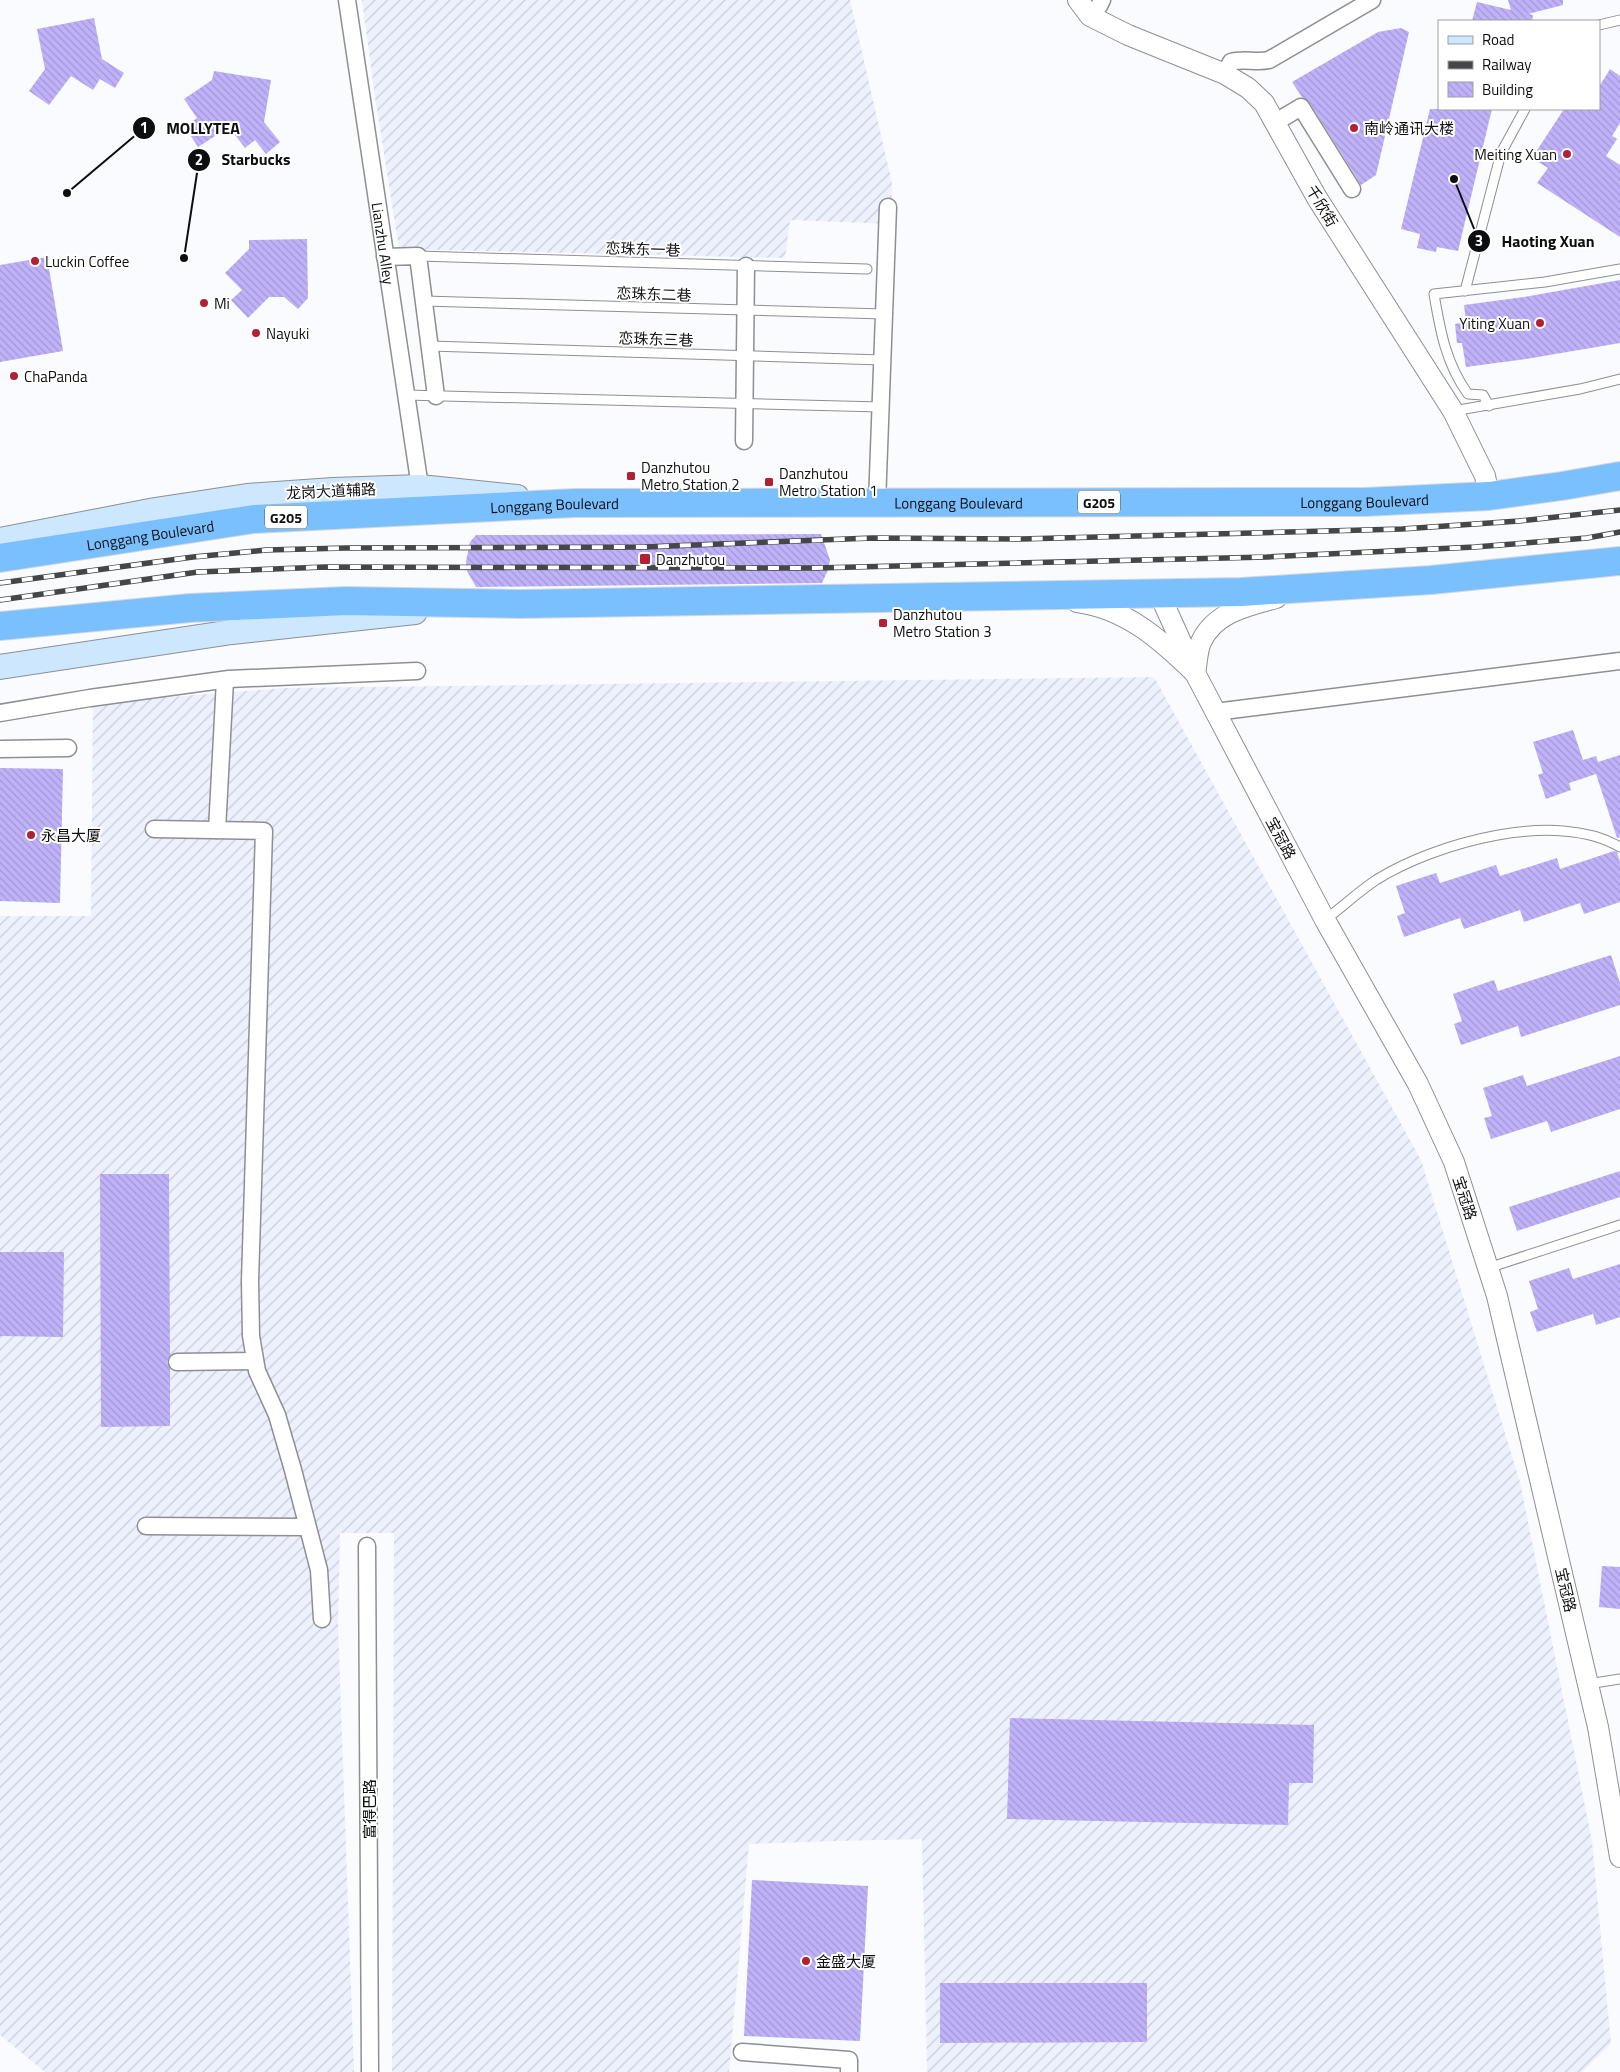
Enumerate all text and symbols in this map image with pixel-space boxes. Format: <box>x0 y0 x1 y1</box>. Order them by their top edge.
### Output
legend <box>1438 20 1600 110</box>
text: Road <box>1482 28 1514 51</box>
text: Railway <box>1482 53 1532 76</box>
text: Building <box>1482 78 1533 101</box>
callout: MOLLYTEA <box>131 113 250 144</box>
text: 1 <box>140 116 148 139</box>
text: MOLLYTEA <box>166 116 240 140</box>
place label: 南岭通讯大楼 <box>1364 117 1454 140</box>
marker: 南岭通讯大楼 <box>1348 122 1360 134</box>
place label: Meiting Xuan <box>1474 143 1557 166</box>
callout: Starbucks <box>187 144 301 175</box>
text: Starbucks <box>221 147 291 171</box>
text: 2 <box>195 148 203 171</box>
marker: Meiting Xuan <box>1561 148 1573 160</box>
street label: 千欣街 <box>1301 181 1343 231</box>
street label: Lianzhu Alley <box>366 201 401 286</box>
callout: Haoting Xuan <box>1466 226 1604 257</box>
text: 3 <box>1475 229 1483 252</box>
text: Haoting Xuan <box>1501 229 1595 253</box>
street label: 恋珠东一巷 <box>605 236 681 262</box>
place label: Luckin Coffee <box>45 250 129 273</box>
marker: Luckin Coffee <box>29 255 41 267</box>
street label: 恋珠东二巷 <box>616 281 692 307</box>
place label: Mi <box>214 292 230 315</box>
marker: Mi <box>198 297 210 309</box>
place label: Yiting Xuan <box>1459 312 1530 335</box>
marker: Yiting Xuan <box>1534 317 1546 329</box>
place label: Nayuki <box>266 322 309 345</box>
street label: 恋珠东三巷 <box>618 326 694 352</box>
marker: Nayuki <box>250 327 262 339</box>
place label: ChaPanda <box>24 365 88 388</box>
marker: ChaPanda <box>8 370 20 382</box>
place label: Danzhutou Metro Station 2 <box>641 456 740 496</box>
place label: Danzhutou Metro Station 1 <box>779 462 878 502</box>
marker: Danzhutou Metro Station 2 <box>625 470 637 482</box>
marker: Danzhutou Metro Station 1 <box>763 476 775 488</box>
street label: 龙岗大道辅路 <box>285 477 377 505</box>
street label: Longgang Boulevard <box>1300 487 1430 514</box>
street label: Longgang Boulevard <box>490 491 619 519</box>
street label: Longgang Boulevard <box>894 491 1023 514</box>
road number: G205 <box>1078 491 1120 514</box>
road number: G205 <box>265 506 307 528</box>
street label: Longgang Boulevard <box>85 514 216 556</box>
place label: Danzhutou <box>656 548 725 571</box>
marker: Danzhutou <box>638 552 652 566</box>
place label: Danzhutou Metro Station 3 <box>893 603 992 643</box>
marker: Danzhutou Metro Station 3 <box>877 617 889 629</box>
street label: 宝冠路 <box>1260 813 1302 863</box>
place label: 永昌大厦 <box>41 824 101 847</box>
marker: 永昌大厦 <box>25 829 37 841</box>
street label: 宝冠路 <box>1447 1173 1483 1223</box>
street label: 宝冠路 <box>1550 1565 1582 1615</box>
street label: 富得巴路 <box>358 1779 381 1839</box>
place label: 金盛大厦 <box>816 1950 876 1973</box>
marker: 金盛大厦 <box>800 1955 812 1967</box>

